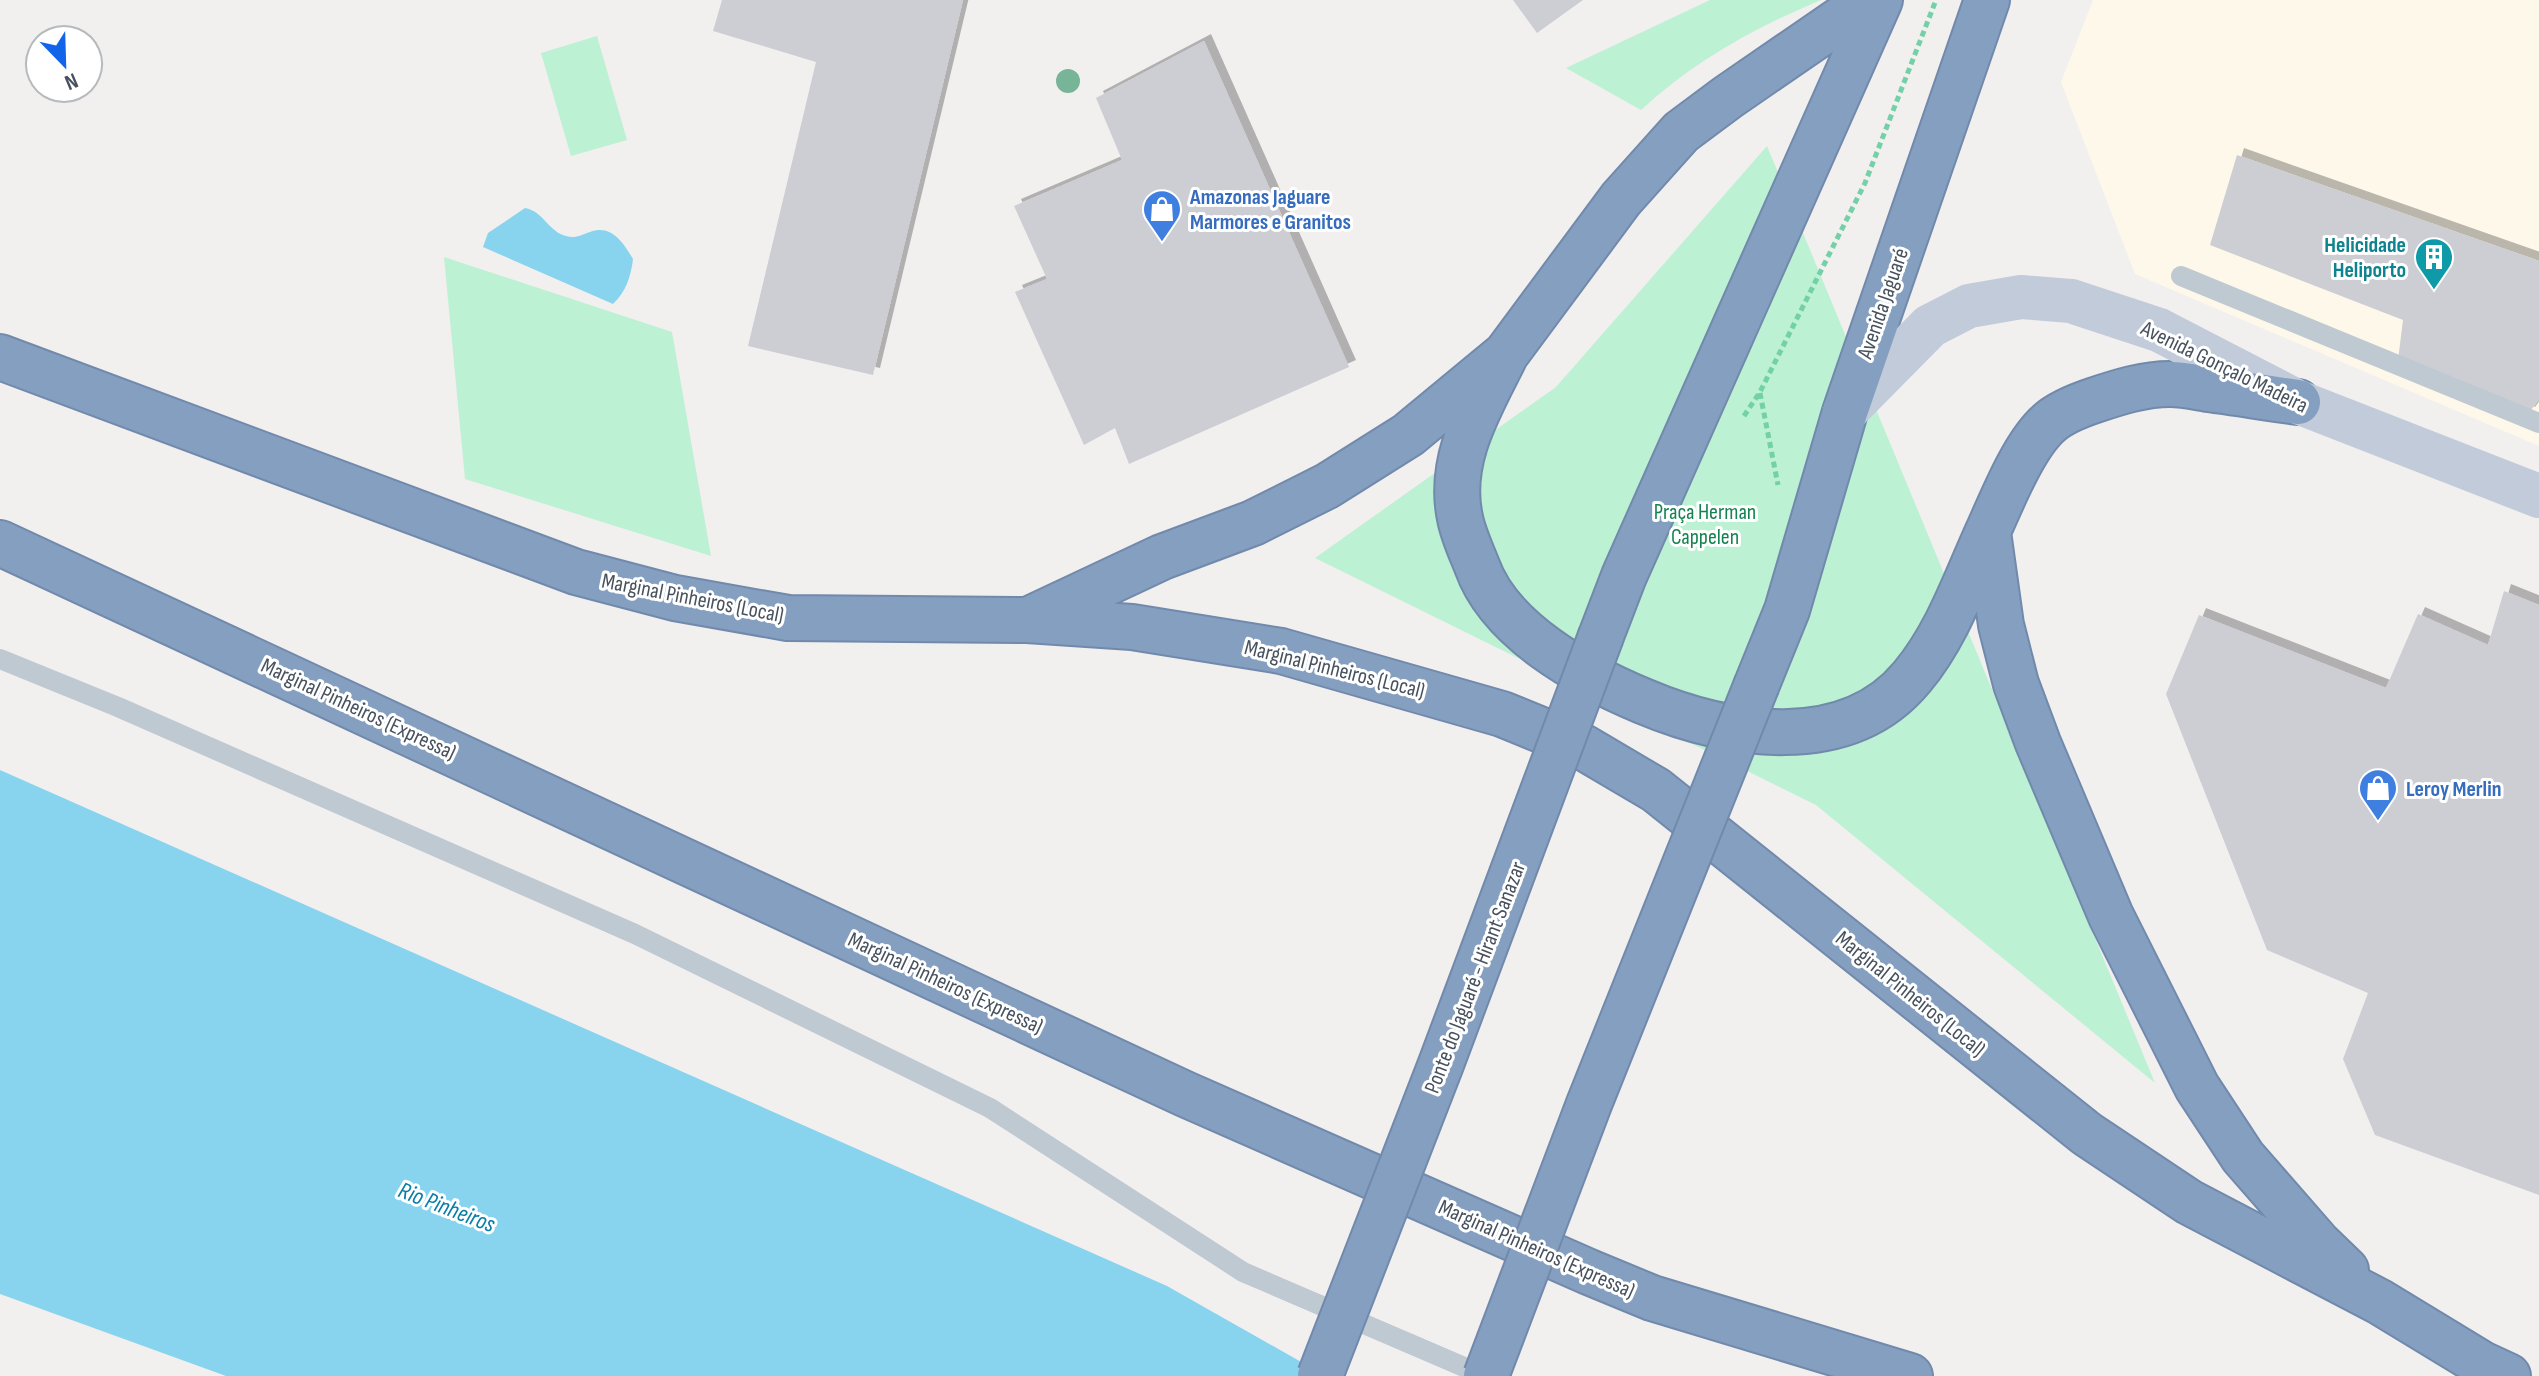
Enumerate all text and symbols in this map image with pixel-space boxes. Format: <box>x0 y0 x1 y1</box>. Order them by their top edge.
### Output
north arrow <box>24 24 104 104</box>
text: N <box>61 66 82 96</box>
place label: Amazonas Jaguare Marmores e Granitos <box>1189 184 1351 236</box>
shop icon: Amazonas Jaguare Marmores e Granitos <box>1141 188 1183 243</box>
place label: Helicidade Heliporto <box>2324 232 2406 284</box>
building icon: Helicidade Heliporto <box>2413 236 2455 291</box>
street label: Avenida Jaguaré <box>1852 245 1915 363</box>
street label: Avenida Gonçalo Madeira <box>2136 315 2312 419</box>
park label: Praça Herman Cappelen <box>1654 499 1756 551</box>
street label: Marginal Pinheiros (Local) <box>599 568 786 629</box>
street label: Marginal Pinheiros (Local) <box>1242 634 1428 705</box>
street label: Marginal Pinheiros (Expressa) <box>257 652 460 766</box>
shop icon: Leroy Merlin <box>2357 767 2399 822</box>
place label: Leroy Merlin <box>2406 776 2502 803</box>
street label: Ponte do Jaguaré - Hirant Sanazar <box>1419 858 1532 1097</box>
street label: Marginal Pinheiros (Expressa) <box>844 926 1047 1040</box>
street label: Marginal Pinheiros (Local) <box>1830 926 1990 1063</box>
water label: Rio Pinheiros <box>394 1176 500 1239</box>
street label: Marginal Pinheiros (Expressa) <box>1434 1194 1639 1305</box>

